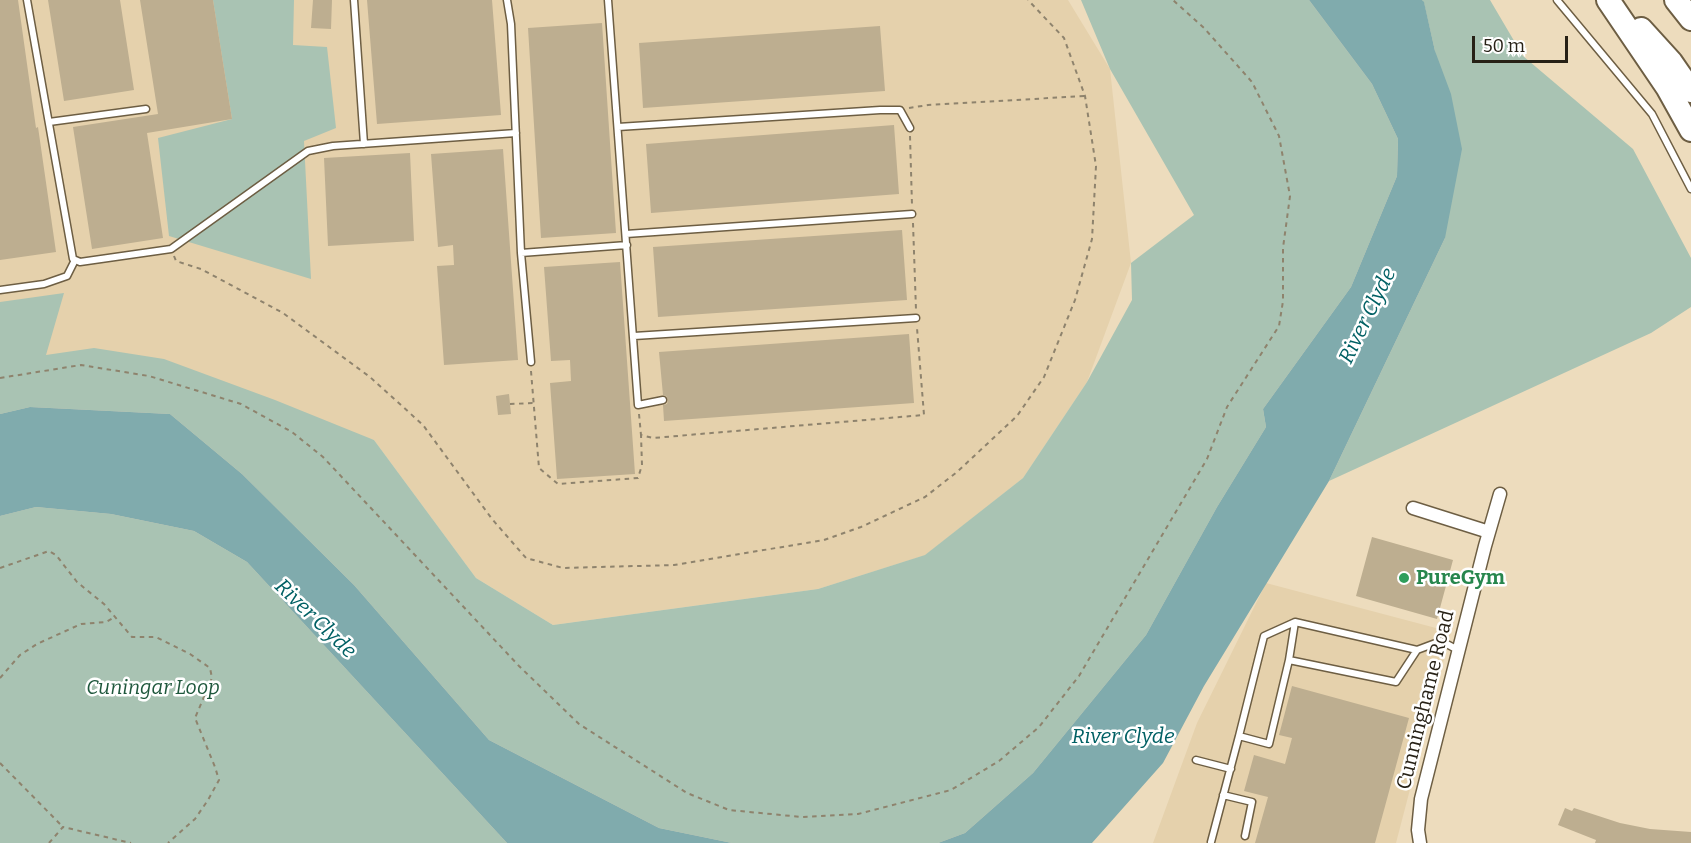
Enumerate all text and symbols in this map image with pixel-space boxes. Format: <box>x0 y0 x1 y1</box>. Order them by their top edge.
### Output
scale bar <box>1475 24 1571 62</box>
text: 50 m <box>1483 35 1525 57</box>
water label: River Clyde <box>1334 264 1402 368</box>
place label: PureGym <box>1416 566 1505 590</box>
marker: PureGym <box>1397 571 1411 585</box>
water label: River Clyde <box>269 574 361 664</box>
street label: Cunninghame Road <box>1392 608 1460 792</box>
park label: Cuningar Loop <box>86 676 220 700</box>
water label: River Clyde <box>1071 724 1175 750</box>

